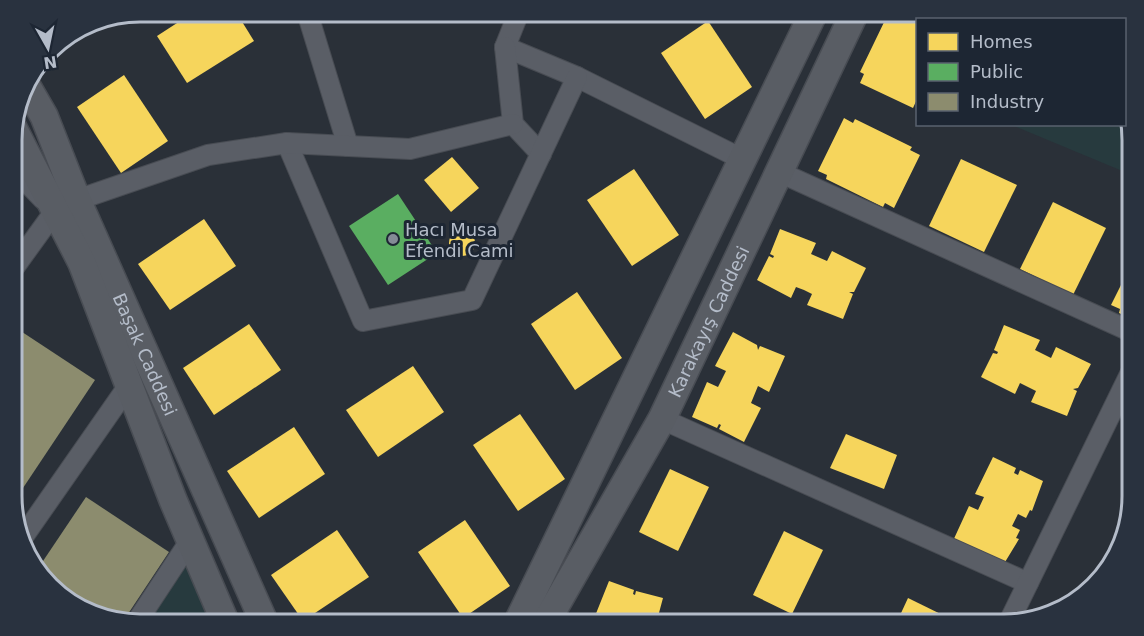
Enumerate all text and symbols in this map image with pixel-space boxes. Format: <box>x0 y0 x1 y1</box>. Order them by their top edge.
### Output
north arrow <box>18 18 78 78</box>
legend <box>916 18 1126 126</box>
text: Homes <box>970 31 1033 52</box>
text: N <box>42 52 58 73</box>
text: Public <box>970 61 1023 82</box>
text: Industry <box>970 91 1044 112</box>
place label: Hacı Musa Efendi Cami <box>405 219 513 261</box>
marker: Hacı Musa Efendi Cami <box>386 232 400 246</box>
street label: Karakayış Caddesi <box>663 242 753 400</box>
street label: Başak Caddesi <box>109 290 182 419</box>

